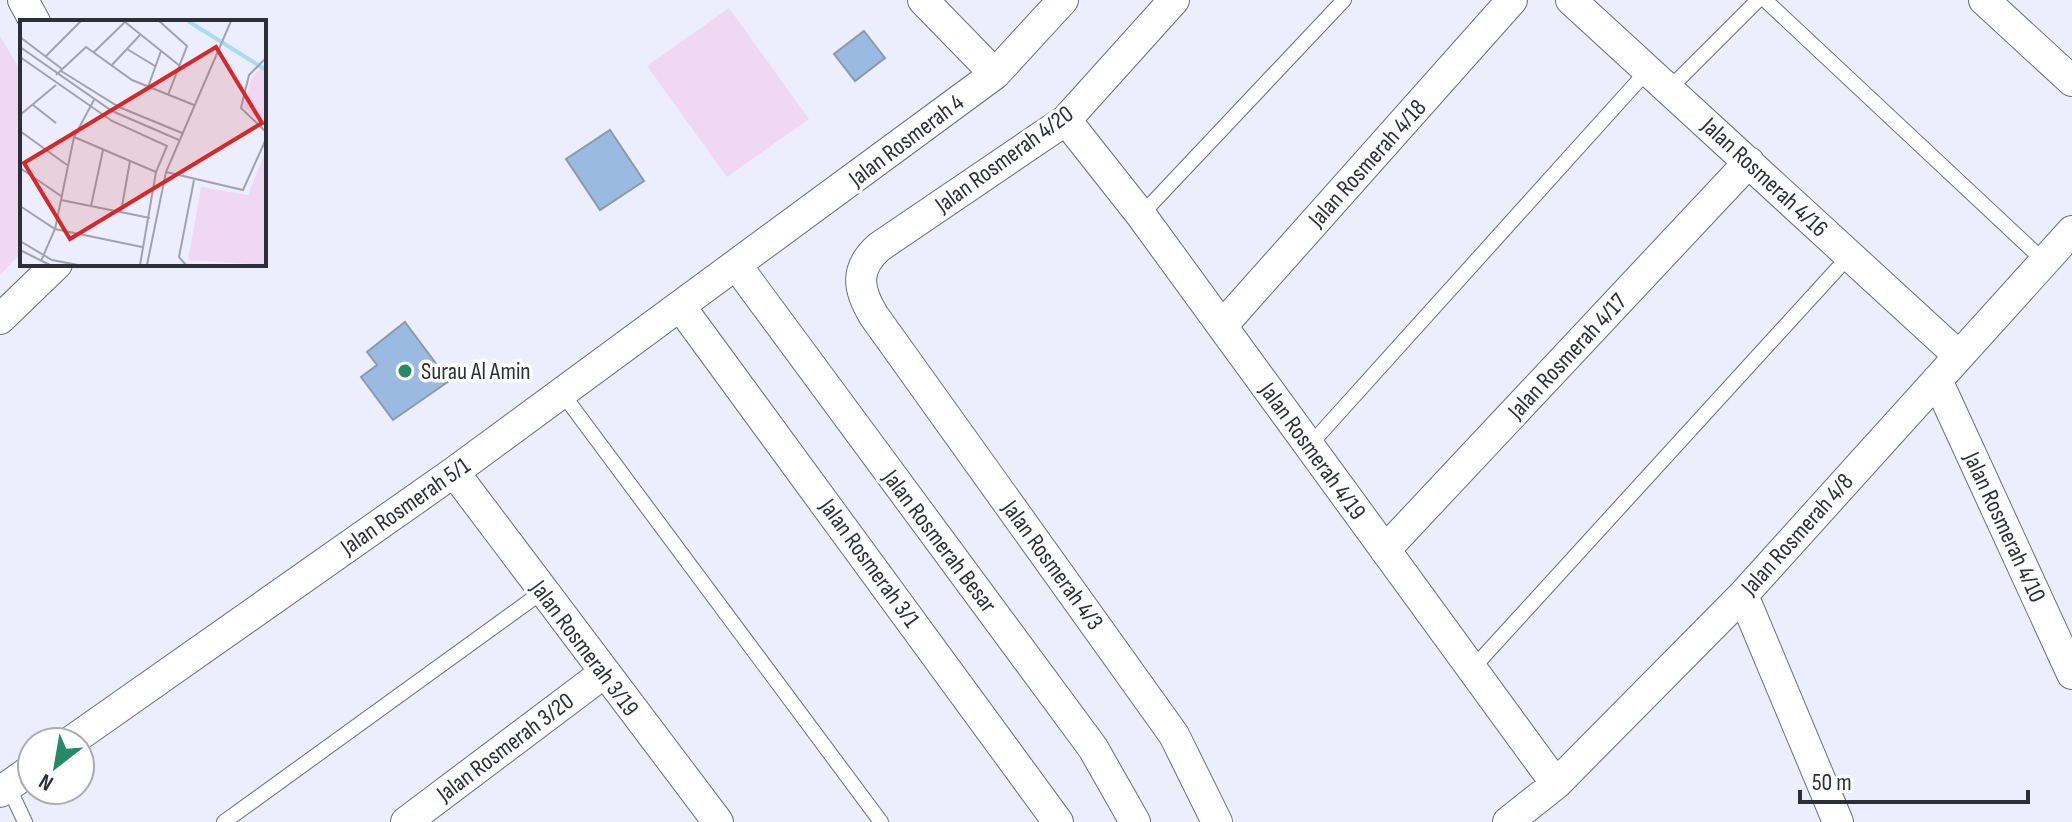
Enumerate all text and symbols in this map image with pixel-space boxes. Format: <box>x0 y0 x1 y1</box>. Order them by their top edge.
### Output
inset map <box>20 20 266 266</box>
street label: Jalan Rosmerah 4 <box>842 88 969 194</box>
street label: Jalan Rosmerah 4/18 <box>1302 93 1432 234</box>
street label: Jalan Rosmerah 4/20 <box>929 100 1079 220</box>
street label: Jalan Rosmerah 4/16 <box>1695 111 1834 243</box>
street label: Jalan Rosmerah 4/17 <box>1501 287 1633 426</box>
place label: Surau Al Amin <box>421 357 531 386</box>
marker: Surau Al Amin <box>396 362 414 380</box>
street label: Jalan Rosmerah 4/19 <box>1253 376 1372 525</box>
street label: Jalan Rosmerah 4/10 <box>1957 447 2052 607</box>
street label: Jalan Rosmerah 5/1 <box>334 451 476 562</box>
street label: Jalan Rosmerah Besar <box>876 463 1003 618</box>
street label: Jalan Rosmerah 4/8 <box>1734 468 1860 602</box>
street label: Jalan Rosmerah 3/1 <box>813 493 926 634</box>
street label: Jalan Rosmerah 4/3 <box>995 494 1109 636</box>
street label: Jalan Rosmerah 3/19 <box>524 574 645 722</box>
street label: Jalan Rosmerah 3/20 <box>430 687 579 809</box>
north arrow <box>16 726 96 806</box>
scale bar <box>1800 754 2028 804</box>
text: N <box>34 767 58 796</box>
text: 50 m <box>1812 768 1852 797</box>

